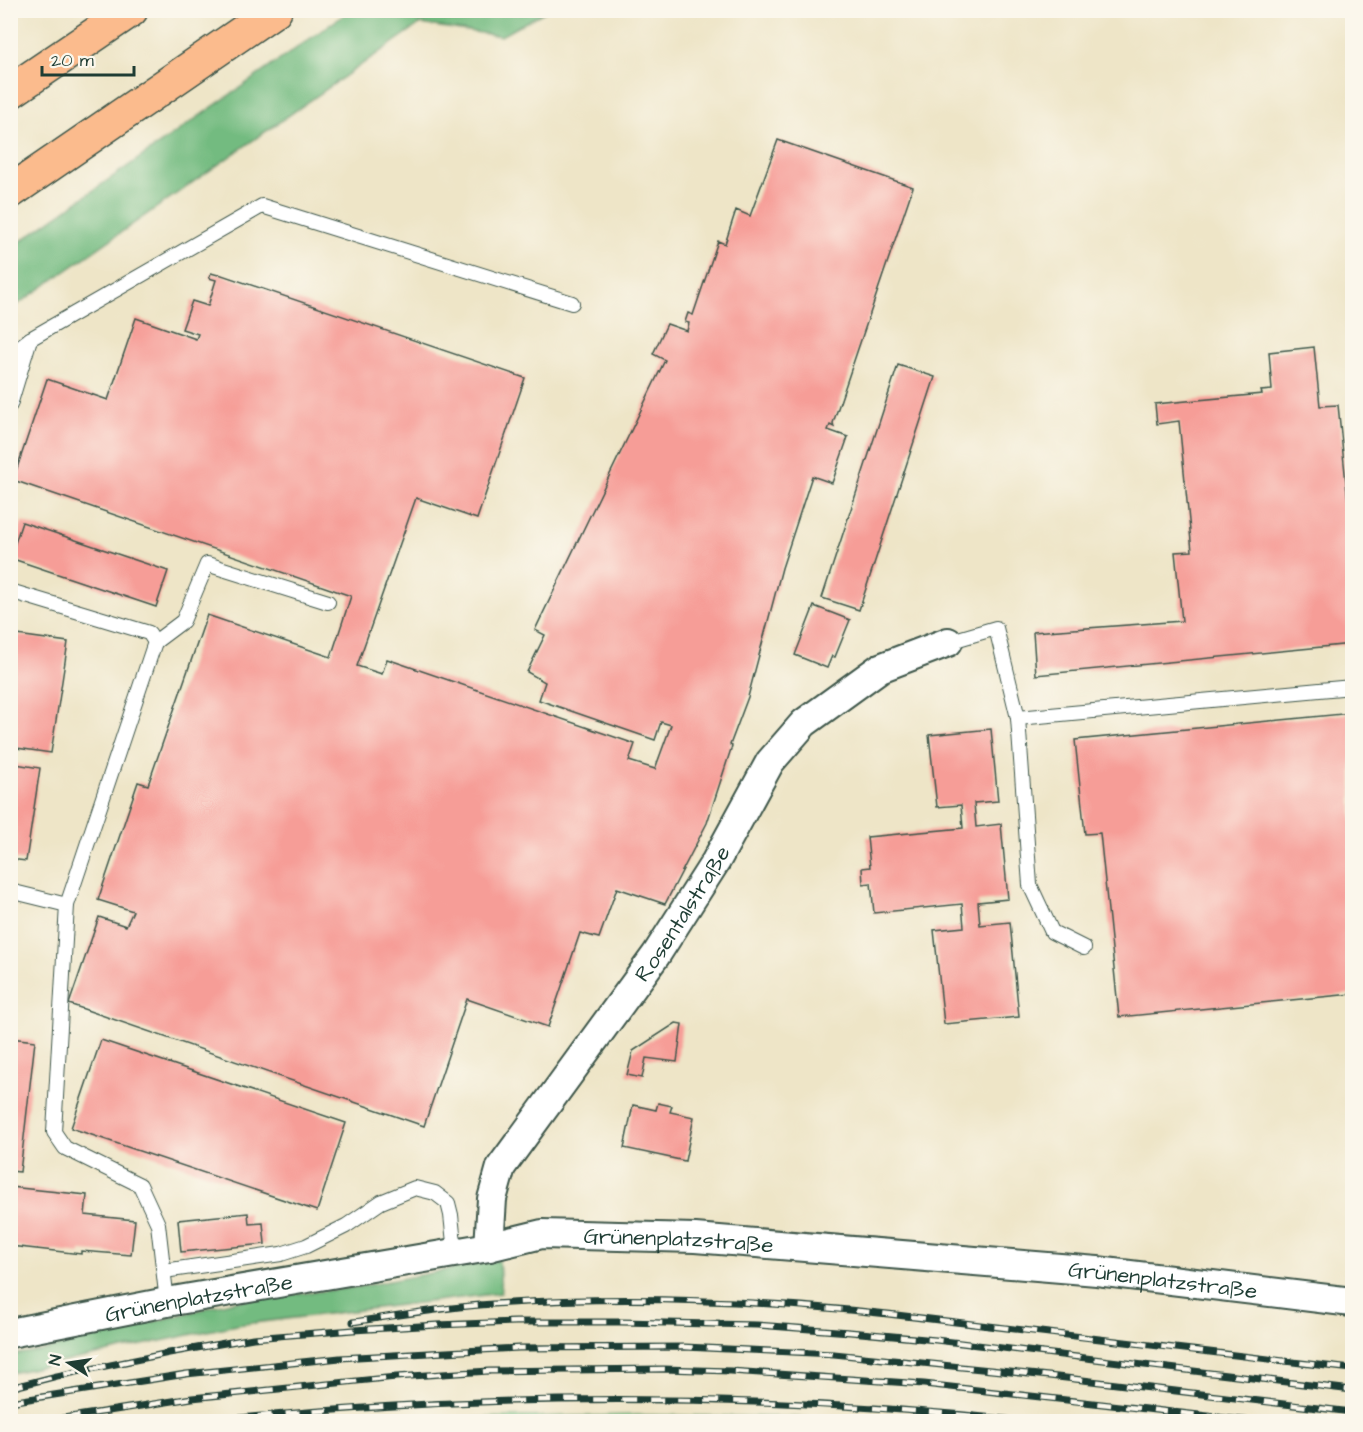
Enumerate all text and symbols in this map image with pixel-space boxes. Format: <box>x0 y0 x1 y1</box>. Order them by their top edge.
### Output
scale bar <box>42 39 134 77</box>
text: 20 m <box>51 48 94 73</box>
street label: Rosentalstraße <box>627 840 739 989</box>
street label: Grünenplatzstraße <box>583 1221 775 1261</box>
street label: Grünenplatzstraße <box>1067 1255 1259 1307</box>
street label: Grünenplatzstraße <box>102 1267 295 1331</box>
north arrow <box>39 1333 99 1393</box>
text: N <box>44 1353 67 1367</box>

